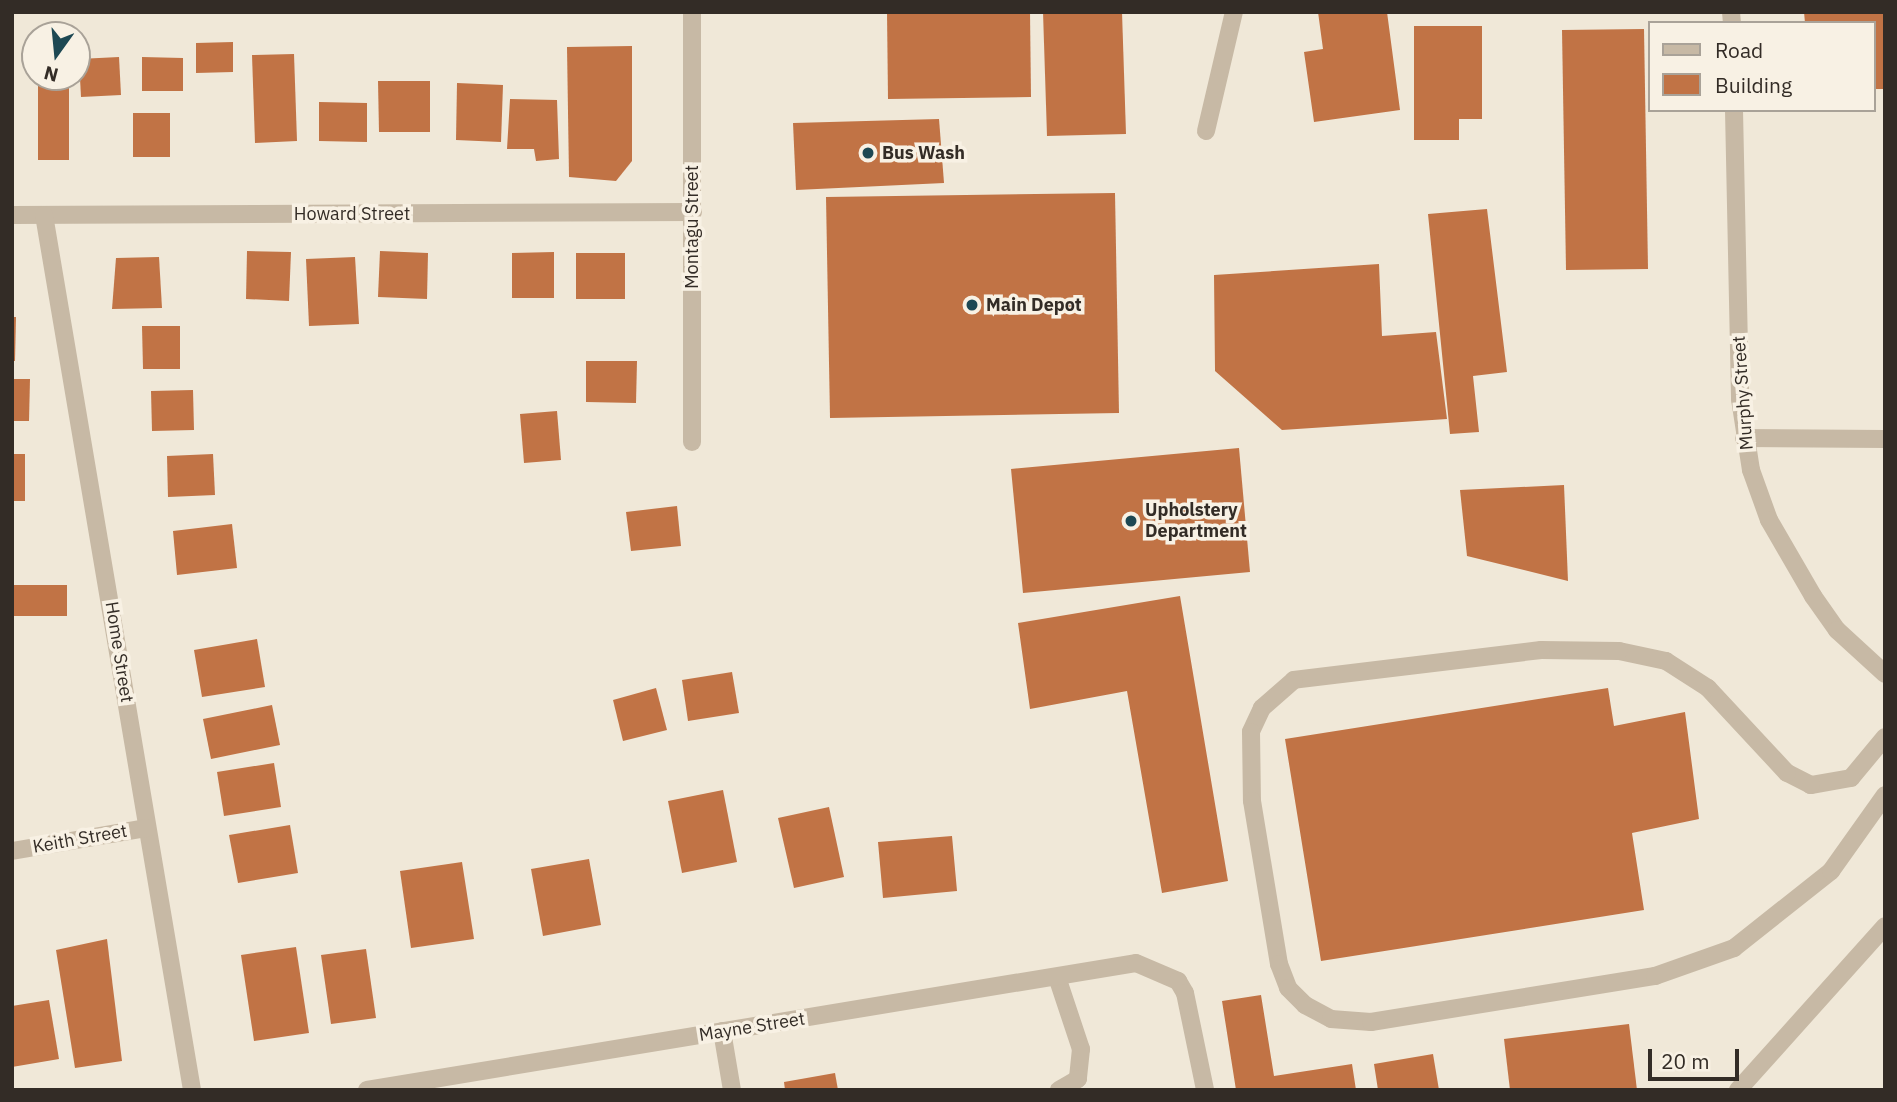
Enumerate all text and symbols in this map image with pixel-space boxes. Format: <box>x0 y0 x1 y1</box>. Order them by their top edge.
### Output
north arrow <box>21 21 91 91</box>
legend <box>1648 21 1876 112</box>
text: Road <box>1715 36 1763 64</box>
text: N <box>41 61 61 88</box>
text: Building <box>1715 71 1792 99</box>
place label: Bus Wash <box>882 142 965 164</box>
marker: Bus Wash <box>860 145 876 161</box>
street label: Montagu Street <box>681 165 703 289</box>
street label: Howard Street <box>294 203 410 225</box>
place label: Main Depot <box>986 294 1082 316</box>
marker: Main Depot <box>964 297 980 313</box>
street label: Murphy Street <box>1728 335 1758 451</box>
place label: Upholstery Department <box>1145 500 1247 542</box>
marker: Upholstery Department <box>1123 513 1139 529</box>
street label: Home Street <box>100 600 138 704</box>
street label: Keith Street <box>31 820 129 858</box>
street label: Mayne Street <box>698 1008 806 1046</box>
scale bar <box>1652 1036 1743 1080</box>
text: 20 m <box>1661 1047 1710 1075</box>

